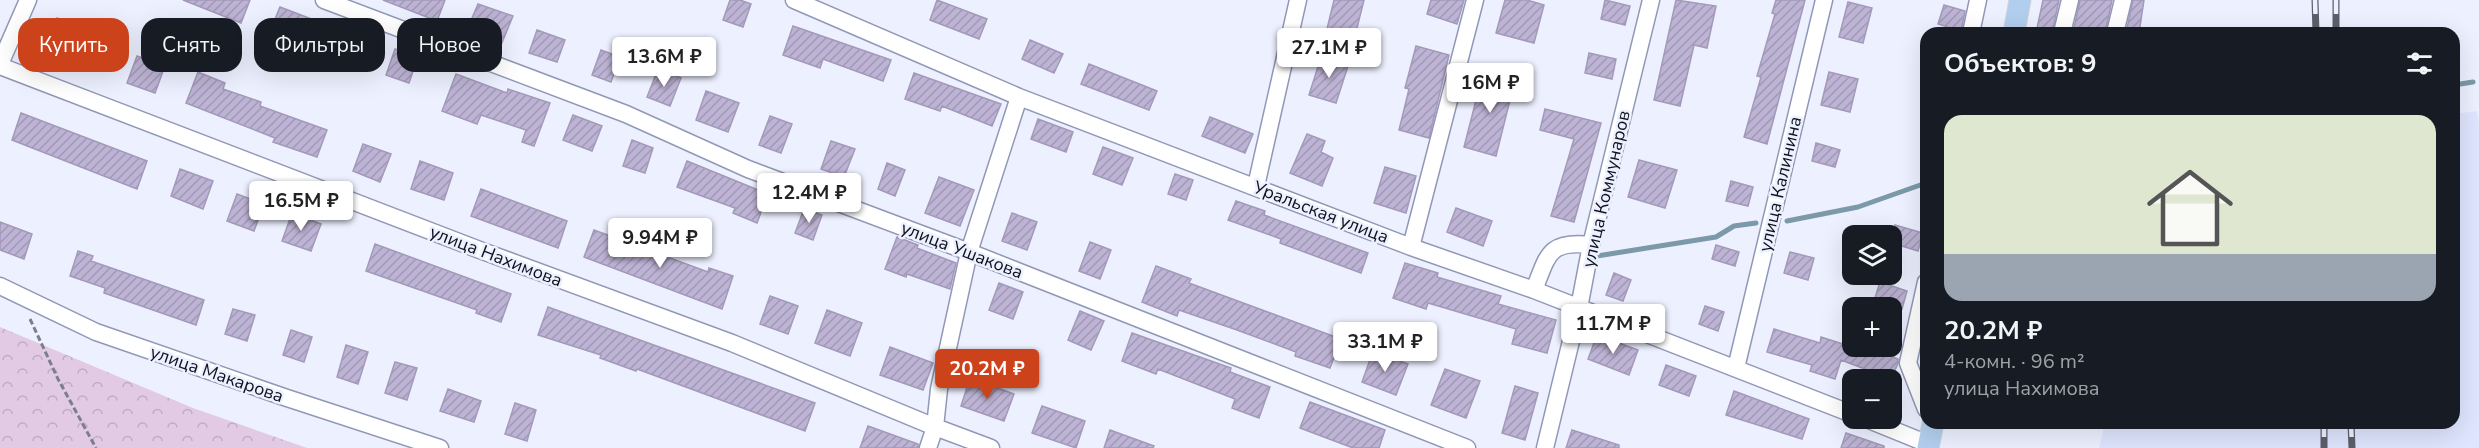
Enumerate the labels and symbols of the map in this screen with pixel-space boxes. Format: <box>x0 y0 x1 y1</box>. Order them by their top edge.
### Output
pin: 27.1M ₽ <box>1274 28 1384 79</box>
pin: 13.6M ₽ <box>609 37 719 88</box>
pin: 16M ₽ <box>1448 63 1532 114</box>
street label: улица Коммунаров <box>1576 108 1636 270</box>
street label: улица Калинина <box>1753 114 1807 254</box>
pin: 12.4M ₽ <box>754 173 864 224</box>
street label: Уральская улица <box>1249 175 1392 249</box>
pin: 16.5M ₽ <box>246 181 356 232</box>
street label: улица Ушакова <box>898 216 1026 284</box>
pin: 9.94M ₽ <box>605 218 715 269</box>
street label: улица Нахимова <box>426 220 566 292</box>
pin: 11.7M ₽ <box>1558 304 1668 355</box>
pin: 33.1M ₽ <box>1330 322 1440 373</box>
street label: улица Макарова <box>147 340 287 408</box>
pin: 20.2M ₽ <box>932 349 1042 400</box>

